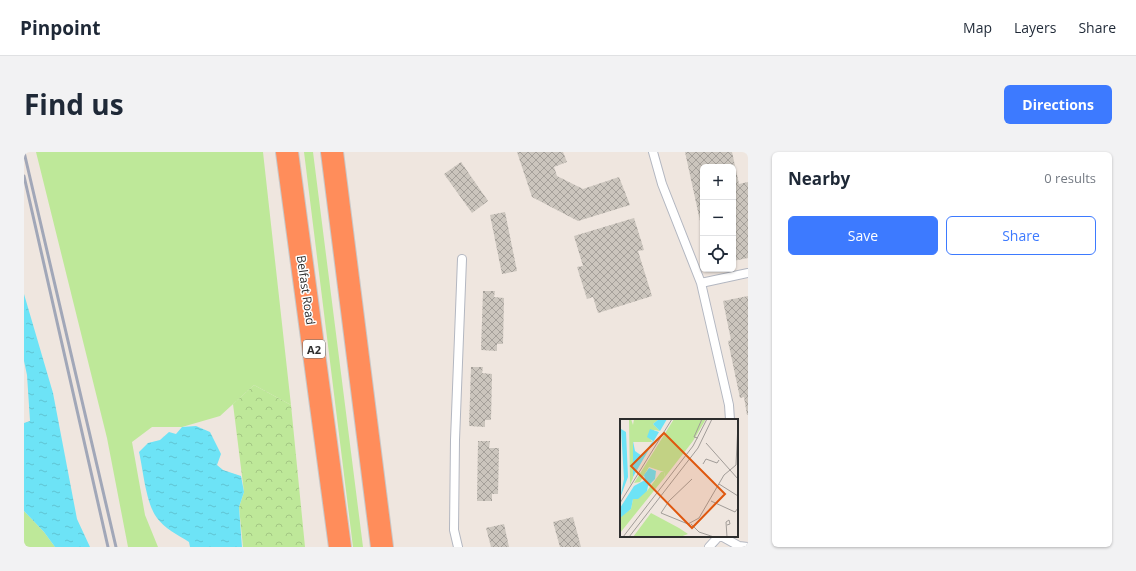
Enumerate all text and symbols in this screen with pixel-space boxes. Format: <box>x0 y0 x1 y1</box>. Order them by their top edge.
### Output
text: Pinpoint <box>20 15 101 41</box>
text: Map <box>963 18 992 37</box>
text: Layers <box>1014 18 1056 37</box>
text: Share <box>1078 18 1116 37</box>
text: Find us <box>24 85 124 123</box>
button: Directions <box>1004 85 1112 124</box>
map controls <box>700 164 736 272</box>
button: + <box>700 164 736 200</box>
text: Nearby <box>788 167 850 190</box>
text: 0 results <box>1044 169 1096 187</box>
button: − <box>700 200 736 236</box>
button: Save <box>788 216 938 255</box>
button: Share <box>946 216 1096 255</box>
button: locate <box>700 236 736 272</box>
street label: Belfast Road <box>293 254 319 326</box>
road number: A2 <box>303 340 325 358</box>
inset map <box>620 419 738 537</box>

